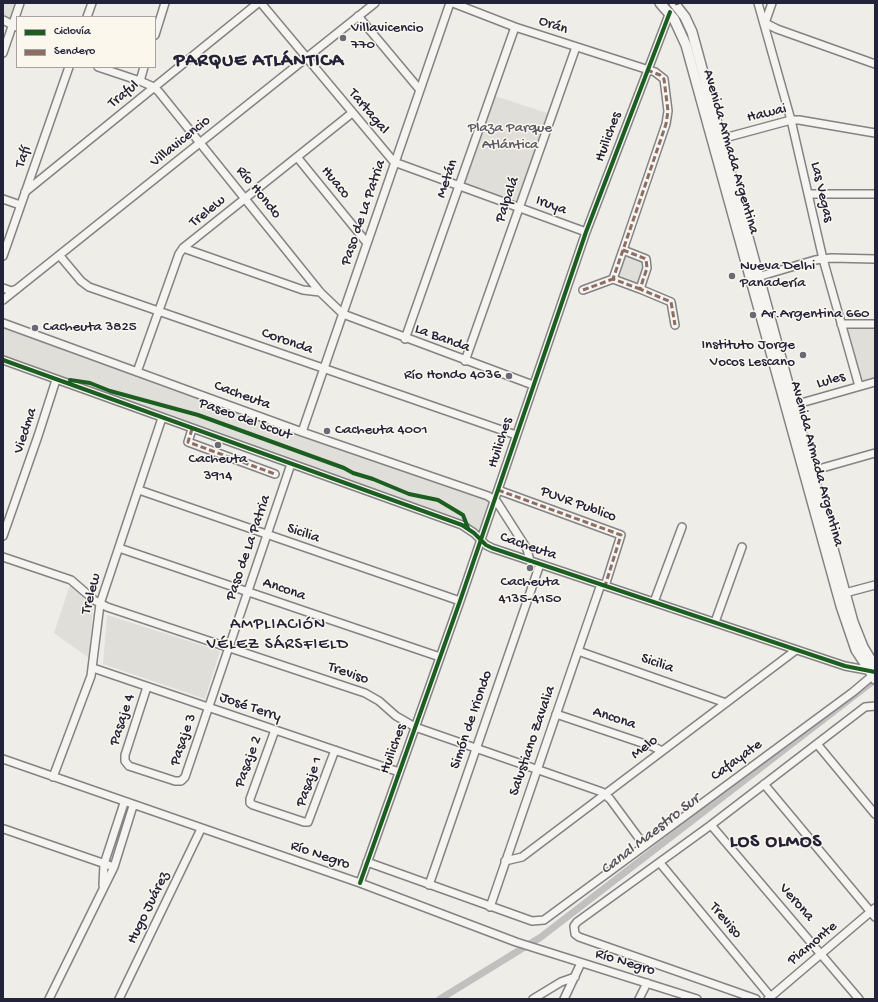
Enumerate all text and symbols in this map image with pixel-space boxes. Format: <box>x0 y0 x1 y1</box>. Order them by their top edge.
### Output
street label: Orán <box>536 13 570 39</box>
legend <box>16 16 156 68</box>
place label: Villavicencio 770 <box>351 20 423 55</box>
text: Ciclovía <box>54 25 91 39</box>
marker: Villavicencio 770 <box>338 33 348 43</box>
text: Sendero <box>54 45 95 59</box>
district label: PARQUE ATLÁNTICA <box>174 51 344 73</box>
street label: Avenida Armada Argentina <box>698 68 762 236</box>
street label: Traful <box>105 77 143 113</box>
street label: Tartagal <box>344 86 392 138</box>
street label: Hawai <box>745 100 789 128</box>
street label: Huiliches <box>592 110 626 164</box>
street label: Villavicencio <box>147 112 215 172</box>
park label: Plaza Parque Atlántica <box>468 120 552 155</box>
street label: Tafí <box>12 144 36 170</box>
street label: Metán <box>433 157 463 201</box>
street label: Paso de La Patria <box>337 158 391 268</box>
street label: Las Vegas <box>805 160 837 224</box>
street label: Río Hondo <box>231 163 285 223</box>
street label: Huaco <box>316 163 354 203</box>
street label: Palpalá <box>492 175 524 225</box>
street label: Trelew <box>186 192 230 232</box>
street label: Iruya <box>533 192 569 220</box>
place label: Nueva Delhi Panadería <box>740 258 815 293</box>
marker: Nueva Delhi Panadería <box>727 271 737 281</box>
place label: Ar.Argentina 660 <box>761 306 870 324</box>
marker: Ar.Argentina 660 <box>748 310 758 320</box>
place label: Cacheuta 3825 <box>43 319 137 337</box>
street label: La Banda <box>412 321 472 357</box>
marker: Cacheuta 3825 <box>30 323 40 333</box>
street label: Coronda <box>259 325 315 359</box>
place label: Instituto Jorge Vocos Lescano <box>701 337 795 372</box>
marker: Instituto Jorge Vocos Lescano <box>798 350 808 360</box>
place label: Río Hondo 4036 <box>404 367 501 385</box>
street label: Lules <box>815 368 847 394</box>
marker: Río Hondo 4036 <box>504 371 514 381</box>
street label: Cacheuta <box>211 377 273 415</box>
street label: Avenida Armada Argentina <box>785 379 847 549</box>
street label: Paseo del Scout <box>196 395 294 445</box>
street label: Viedma <box>10 406 42 456</box>
street label: Huiliches <box>484 416 518 470</box>
place label: Cacheuta 4001 <box>335 422 428 440</box>
marker: Cacheuta 4001 <box>322 426 332 436</box>
marker: Cacheuta 3914 <box>213 440 223 450</box>
place label: Cacheuta 3914 <box>189 451 247 486</box>
street label: PUVR Publico <box>538 483 618 527</box>
street label: Paso de La Patria <box>222 493 276 603</box>
street label: Sicilia <box>284 520 322 548</box>
street label: Cacheuta <box>497 529 559 565</box>
marker: Cacheuta 4135-4150 <box>525 563 535 573</box>
street label: Trelew <box>78 572 106 616</box>
street label: Ancona <box>260 574 308 606</box>
place label: Cacheuta 4135-4150 <box>498 574 562 609</box>
district label: AMPLIACIÓN VÉLEZ SÁRSFIELD <box>207 615 349 655</box>
street label: Sicilia <box>638 650 676 678</box>
street label: Treviso <box>325 659 371 689</box>
street label: Simón de Iriondo <box>447 668 497 772</box>
street label: Salustiano Zavalia <box>506 684 560 798</box>
street label: José Terry <box>217 689 283 727</box>
street label: Pasaje 4 <box>106 692 140 748</box>
street label: Ancona <box>590 704 638 734</box>
street label: Pasaje 3 <box>167 712 201 768</box>
street label: Huiliches <box>377 722 411 776</box>
street label: Melo <box>628 732 662 764</box>
street label: Pasaje 2 <box>231 734 267 790</box>
street label: Cafayate <box>708 736 766 786</box>
street label: Pasaje 1 <box>293 754 327 810</box>
water label: Canal Maestro Sur <box>598 790 704 880</box>
district label: LOS OLMOS <box>730 832 822 854</box>
street label: Río Negro <box>288 837 352 875</box>
street label: Hugo Juárez <box>124 869 174 947</box>
street label: Verona <box>775 880 817 926</box>
street label: Treviso <box>705 899 745 943</box>
street label: Piamonte <box>785 918 841 970</box>
street label: Río Negro <box>593 945 657 981</box>

